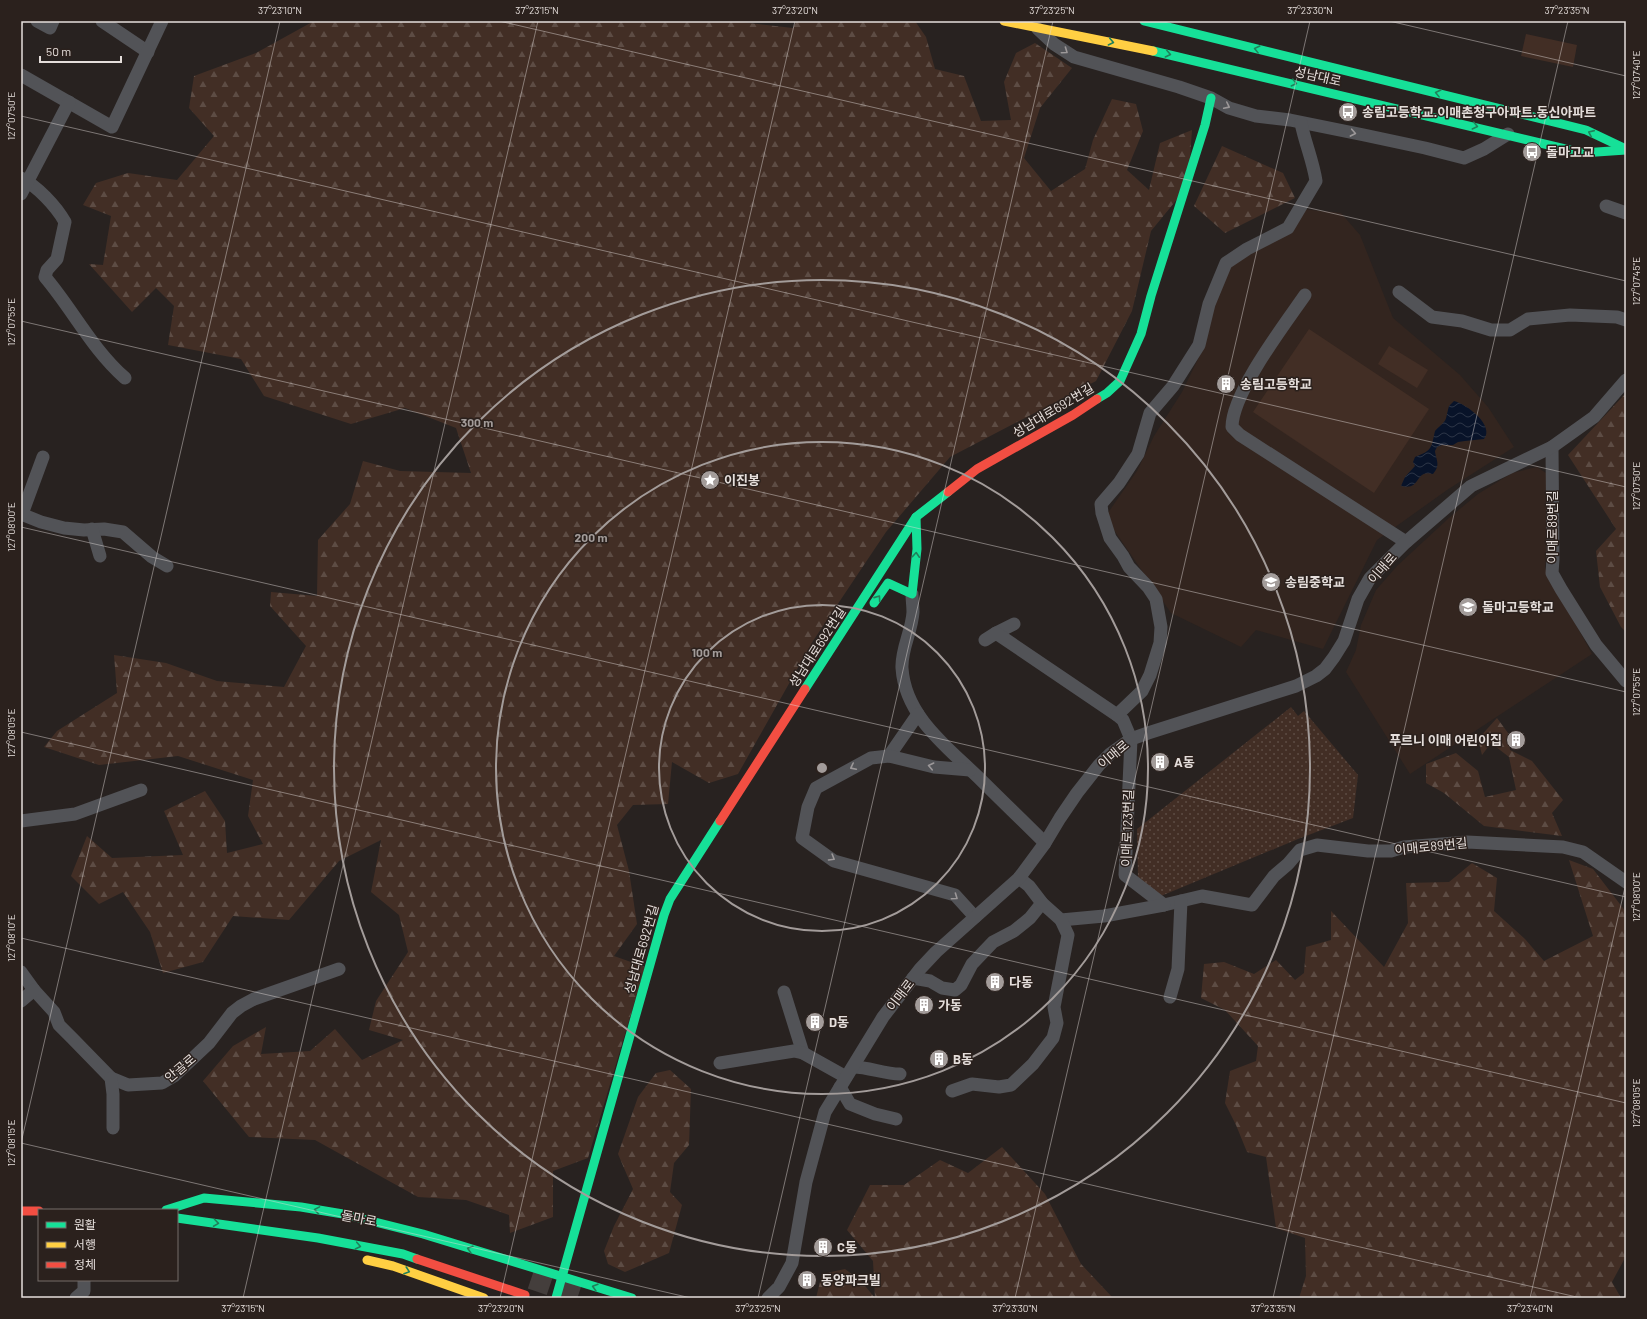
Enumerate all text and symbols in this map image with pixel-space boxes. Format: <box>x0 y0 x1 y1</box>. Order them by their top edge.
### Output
text: 37°23'10"N <box>258 4 302 16</box>
text: 37°23'15"N <box>515 4 559 16</box>
text: 37°23'20"N <box>772 4 818 16</box>
text: 37°23'25"N <box>1029 4 1075 16</box>
text: 37°23'30"N <box>1287 4 1333 16</box>
text: 37°23'35"N <box>1544 4 1590 16</box>
scale bar <box>40 38 121 64</box>
one-way arrow <box>1108 38 1114 46</box>
text: 50 m <box>46 44 71 58</box>
one-way arrow <box>1254 45 1261 54</box>
one-way arrow <box>1060 46 1067 53</box>
one-way arrow <box>1165 49 1171 57</box>
text: 127°07'40"E <box>1630 51 1642 99</box>
street label: 성남대로 <box>1293 63 1343 89</box>
one-way arrow <box>1291 79 1298 87</box>
one-way arrow <box>1435 90 1441 98</box>
text: 127°07'50"E <box>5 92 17 140</box>
one-way arrow <box>1222 101 1230 109</box>
bus stop icon: 송림고등학교.이매촌청구아파트.동신아파트 <box>1337 101 1359 123</box>
place label: 송림고등학교.이매촌청구아파트.동신아파트 <box>1362 104 1596 120</box>
one-way arrow <box>1472 122 1479 130</box>
one-way arrow <box>1350 129 1357 137</box>
one-way arrow <box>1587 129 1594 137</box>
bus stop icon: 돌마고교 <box>1521 141 1543 163</box>
place label: 돌마고교 <box>1546 144 1594 160</box>
text: 127°07'45"E <box>1630 257 1642 305</box>
text: 127°07'55"E <box>5 298 17 346</box>
building icon: 송림고등학교 <box>1215 373 1237 395</box>
place label: 송림고등학교 <box>1240 376 1312 392</box>
street label: 성남대로692번길 <box>1009 379 1097 441</box>
text: 300 m <box>461 415 493 429</box>
text: 127°07'50"E <box>1630 462 1642 510</box>
place icon: 이진봉 <box>699 469 721 491</box>
place label: 이진봉 <box>724 472 760 488</box>
street label: 이매로89번길 <box>1544 490 1560 564</box>
text: 127°08'00"E <box>5 502 17 552</box>
text: 200 m <box>575 530 607 544</box>
street label: 이매로 <box>1364 549 1400 587</box>
one-way arrow <box>912 552 921 558</box>
school or university icon: 송림중학교 <box>1260 571 1282 593</box>
place label: 송림중학교 <box>1285 574 1345 590</box>
one-way arrow <box>873 596 880 603</box>
school or university icon: 돌마고등학교 <box>1457 596 1479 618</box>
place label: 돌마고등학교 <box>1482 599 1554 615</box>
street label: 성남대로692번길 <box>785 604 849 690</box>
text: 100 m <box>692 645 722 659</box>
text: 127°07'55"E <box>1630 668 1642 716</box>
text: 127°08'05"E <box>5 708 17 758</box>
building icon: 푸르니 이매 어린이집 <box>1505 729 1527 751</box>
place label: 푸르니 이매 어린이집 <box>1389 732 1502 748</box>
street label: 이매로 <box>1094 736 1132 772</box>
building icon: A동 <box>1149 751 1171 773</box>
place label: A동 <box>1174 754 1195 770</box>
centre of rings <box>815 761 829 775</box>
one-way arrow <box>849 763 857 770</box>
one-way arrow <box>928 763 934 771</box>
street label: 이매로123번길 <box>1118 789 1136 867</box>
street label: 이매로89번길 <box>1394 834 1468 858</box>
one-way arrow <box>828 853 835 860</box>
text: 127°08'00"E <box>1630 872 1642 922</box>
one-way arrow <box>950 892 957 899</box>
street label: 성남대로692번길 <box>621 902 661 996</box>
text: 127°08'10"E <box>5 914 17 962</box>
building icon: 다동 <box>984 971 1006 993</box>
place label: 다동 <box>1009 974 1033 990</box>
street label: 이매로 <box>883 976 917 1014</box>
building icon: 가동 <box>913 994 935 1016</box>
place label: 가동 <box>938 997 962 1013</box>
building icon: D동 <box>804 1011 826 1033</box>
place label: D동 <box>829 1014 849 1030</box>
building icon: B동 <box>928 1048 950 1070</box>
street label: 안골로 <box>161 1050 199 1086</box>
place label: B동 <box>953 1051 973 1067</box>
text: 127°08'05"E <box>1630 1078 1642 1128</box>
text: 127°08'15"E <box>5 1120 17 1166</box>
one-way arrow <box>314 1206 321 1215</box>
street label: 돌마로 <box>340 1207 378 1229</box>
legend <box>38 1209 178 1281</box>
text: 원활 <box>74 1217 96 1231</box>
one-way arrow <box>213 1218 219 1227</box>
building icon: C동 <box>812 1236 834 1258</box>
text: 서행 <box>74 1237 96 1251</box>
place label: C동 <box>837 1239 857 1255</box>
one-way arrow <box>355 1241 361 1249</box>
one-way arrow <box>467 1246 474 1254</box>
text: 정체 <box>74 1257 96 1271</box>
one-way arrow <box>403 1266 410 1275</box>
building icon: 동양파크빌 <box>796 1269 818 1291</box>
place label: 동양파크빌 <box>821 1272 881 1288</box>
one-way arrow <box>591 1283 598 1292</box>
text: 37°23'15"N <box>221 1302 265 1314</box>
text: 37°23'20"N <box>478 1302 524 1314</box>
text: 37°23'25"N <box>735 1302 781 1314</box>
text: 37°23'30"N <box>992 1302 1038 1314</box>
text: 37°23'35"N <box>1250 1302 1296 1314</box>
text: 37°23'40"N <box>1507 1302 1553 1314</box>

